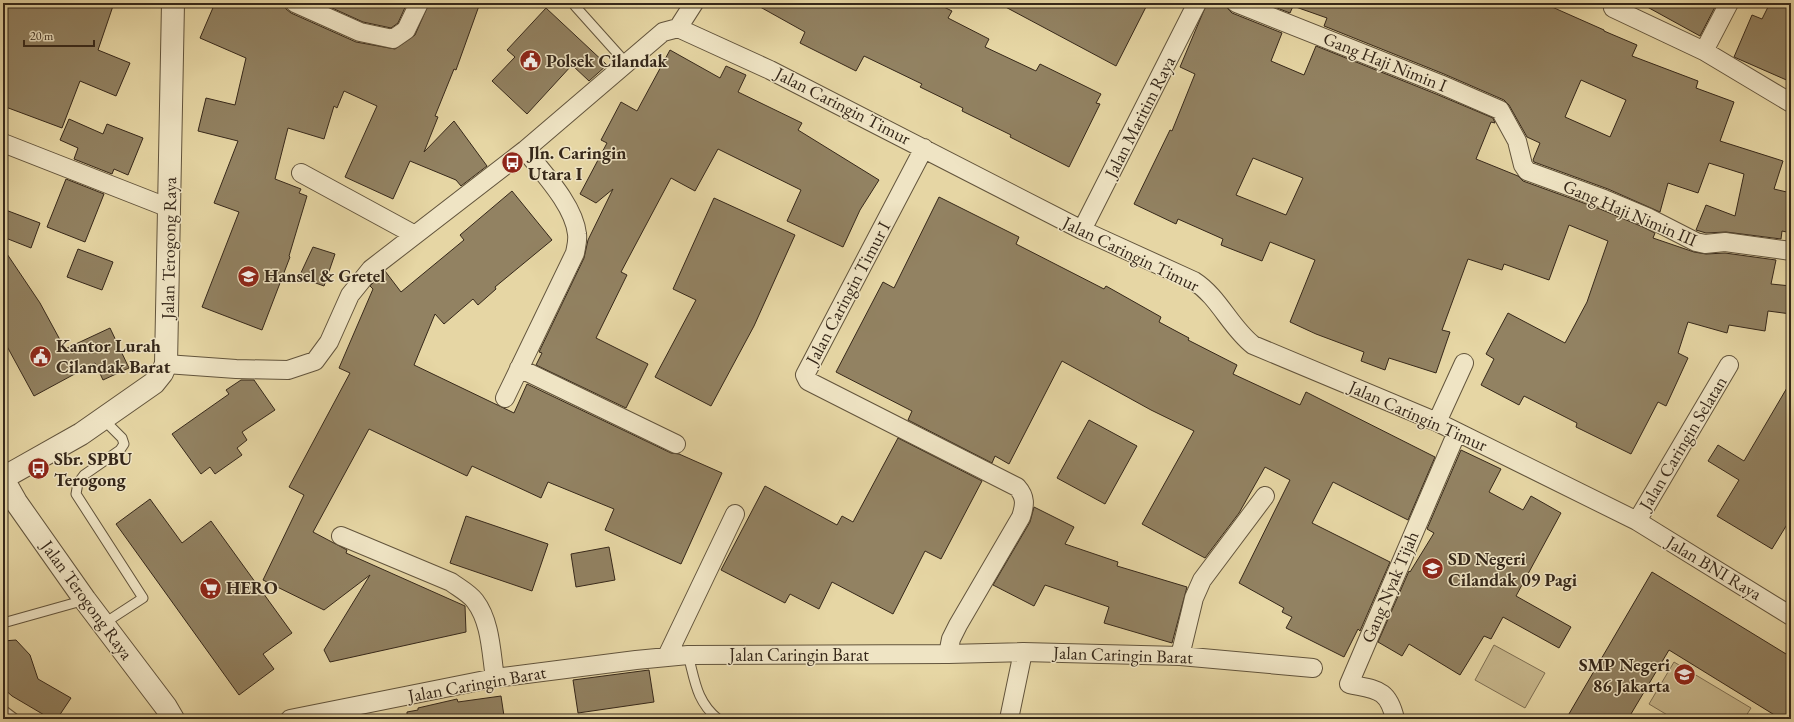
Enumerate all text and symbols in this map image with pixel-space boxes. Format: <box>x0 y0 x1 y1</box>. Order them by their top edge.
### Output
scale bar <box>24 22 94 48</box>
street label: Gang Haji Nimin I <box>1320 26 1450 97</box>
text: 20 m <box>30 28 54 44</box>
public building icon: Polsek Cilandak <box>518 48 544 74</box>
place label: Polsek Cilandak <box>546 49 669 72</box>
street label: Jalan Maritim Raya <box>1098 51 1181 183</box>
street label: Jalan Caringin Timur <box>770 61 915 150</box>
place label: Jln. Caringin Utara I <box>526 141 626 185</box>
bus stop icon: Jln. Caringin Utara I <box>499 150 525 176</box>
street label: Gang Haji Nimin III <box>1560 174 1701 251</box>
street label: Jalan Terogong Raya <box>156 176 181 321</box>
street label: Jalan Caringin Timur <box>1057 210 1203 297</box>
street label: Jalan Caringin Timur I <box>799 217 895 370</box>
school or university icon: Hansel & Gretel <box>236 263 262 289</box>
place label: Hansel & Gretel <box>264 264 385 287</box>
place label: Kantor Lurah Cilandak Barat <box>56 334 171 378</box>
public building icon: Kantor Lurah Cilandak Barat <box>27 343 53 369</box>
street label: Jalan Caringin Selatan <box>1632 371 1732 516</box>
street label: Jalan Caringin Timur <box>1344 374 1491 456</box>
place label: Sbr. SPBU Terogong <box>54 447 133 491</box>
bus stop icon: Sbr. SPBU Terogong <box>25 456 51 482</box>
street label: Gang Nyak Tijah <box>1356 527 1423 646</box>
street label: Jalan BNI Raya <box>1661 529 1767 605</box>
street label: Jalan Terogong Raya <box>35 534 139 665</box>
place label: SD Negeri Cilandak 09 Pagi <box>1448 547 1578 591</box>
school or university icon: SD Negeri Cilandak 09 Pagi <box>1420 556 1446 582</box>
supermarket icon: HERO <box>198 575 224 601</box>
place label: HERO <box>226 576 278 599</box>
street label: Jalan Caringin Barat <box>1051 640 1194 668</box>
street label: Jalan Caringin Barat <box>727 643 869 666</box>
place label: SMP Negeri 86 Jakarta <box>1579 653 1671 697</box>
street label: Jalan Caringin Barat <box>404 660 548 707</box>
school or university icon: SMP Negeri 86 Jakarta <box>1672 662 1698 688</box>

